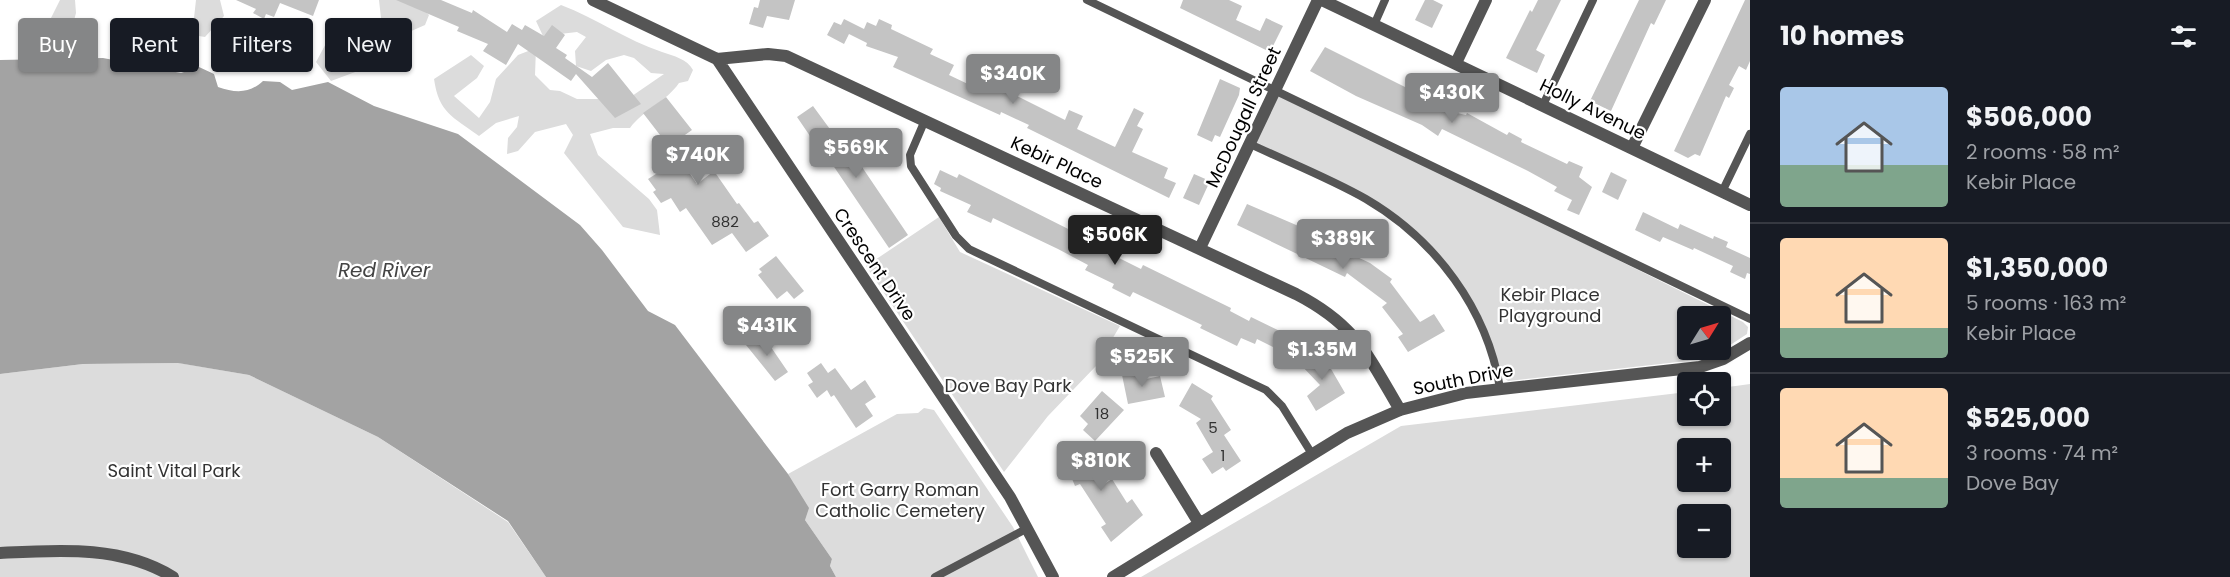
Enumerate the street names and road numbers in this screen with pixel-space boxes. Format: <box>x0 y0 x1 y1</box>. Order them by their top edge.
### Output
street label: McDougall Street <box>1199 42 1287 192</box>
street label: Holly Avenue <box>1536 72 1650 146</box>
street label: Kebir Place <box>1007 130 1107 194</box>
street label: Crescent Drive <box>828 203 922 325</box>
street label: South Drive <box>1411 357 1515 401</box>

